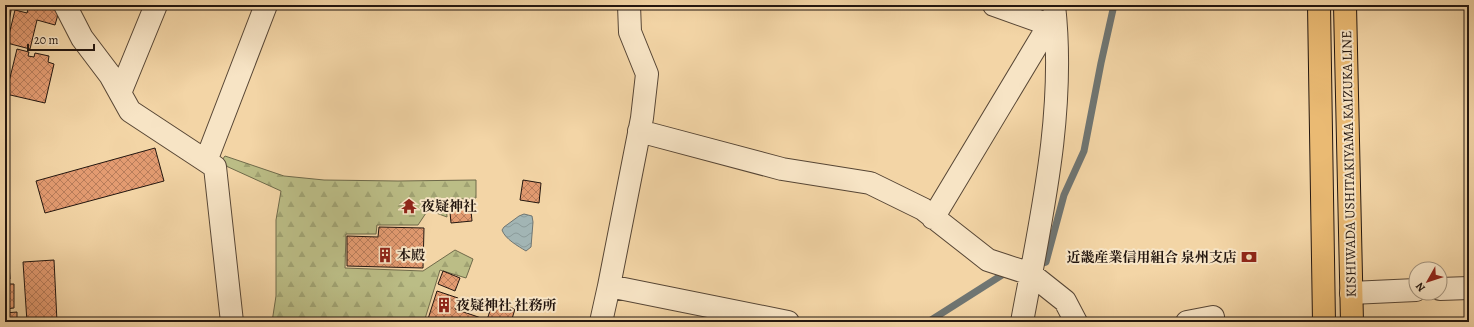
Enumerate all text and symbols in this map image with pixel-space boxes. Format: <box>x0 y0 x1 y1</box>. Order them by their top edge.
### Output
scale bar <box>28 26 94 52</box>
street label: KISHIWADA USHITAKIYAMA KAIZUKA LINE <box>1337 30 1361 298</box>
text: 20 m <box>34 32 58 48</box>
temple icon: 夜疑神社 <box>400 197 418 215</box>
place label: 夜疑神社 <box>421 197 477 216</box>
building icon: 本殿 <box>376 246 394 264</box>
place label: 本殿 <box>397 246 425 265</box>
place label: 近畿産業信用組合 泉州支店 <box>1067 248 1237 267</box>
bank icon: 近畿産業信用組合 泉州支店 <box>1240 248 1258 266</box>
north arrow <box>1408 261 1448 301</box>
text: N <box>1412 279 1429 295</box>
building icon: 夜疑神社 社務所 <box>435 296 453 314</box>
place label: 夜疑神社 社務所 <box>456 296 556 315</box>

